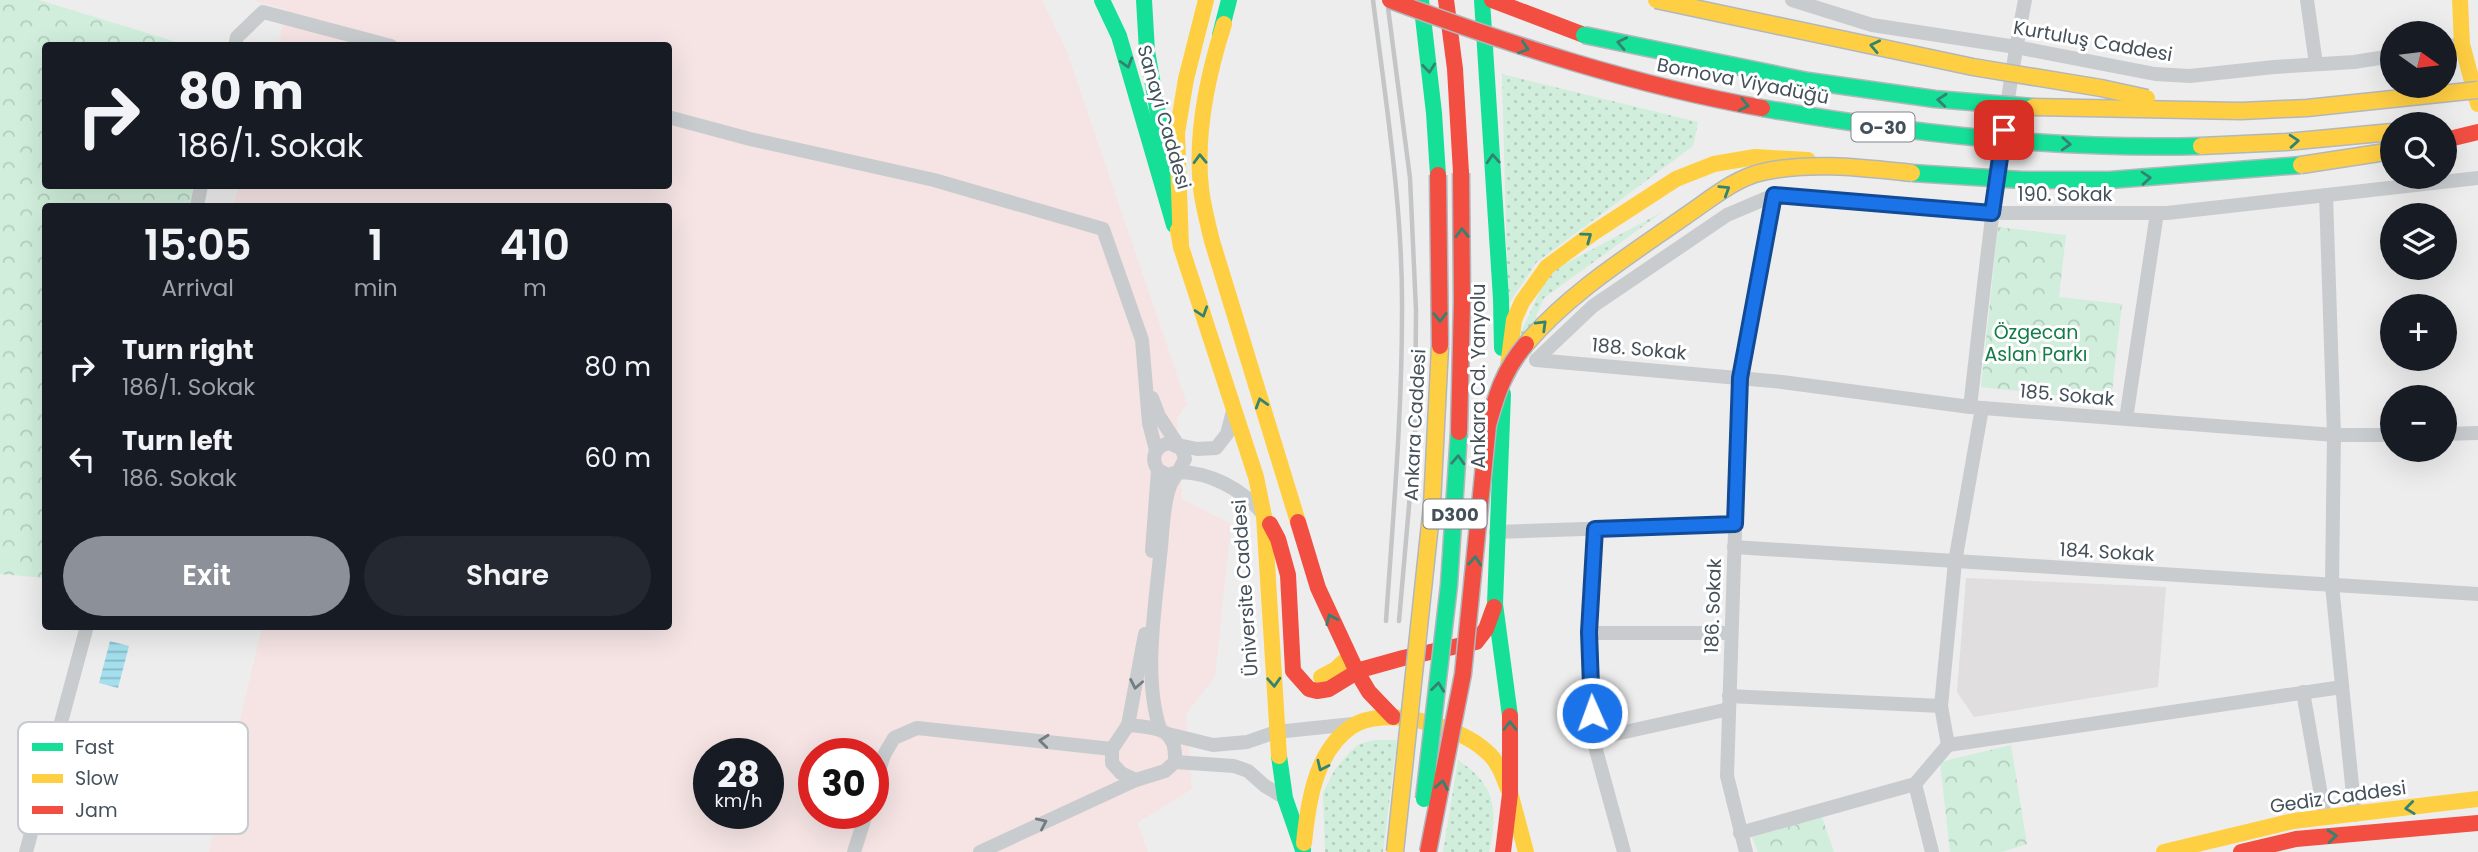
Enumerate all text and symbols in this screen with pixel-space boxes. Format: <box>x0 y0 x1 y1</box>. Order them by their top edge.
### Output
street label: Kurtuluş Caddesi <box>2011 14 2175 68</box>
north arrow <box>2380 21 2457 98</box>
map controls <box>2380 21 2457 462</box>
one-way arrow <box>1616 37 1628 52</box>
one-way arrow <box>1517 39 1529 54</box>
one-way arrow <box>1869 40 1881 55</box>
street label: Sanayi Caddesi <box>1130 42 1198 192</box>
street label: Bornova Viyadüğü <box>1655 51 1831 111</box>
one-way arrow <box>1119 57 1133 69</box>
text: 80 m <box>178 58 304 126</box>
one-way arrow <box>1421 62 1436 74</box>
icon: right <box>63 70 154 161</box>
one-way arrow <box>1936 93 1947 108</box>
one-way arrow <box>1737 96 1749 111</box>
pin <box>1974 100 2034 160</box>
icon: arrive <box>1985 111 2023 149</box>
road number: O-30 <box>1852 112 1914 142</box>
button: search <box>2380 112 2457 189</box>
text: 186/1. Sokak <box>178 123 363 168</box>
one-way arrow <box>2288 134 2299 149</box>
one-way arrow <box>2061 136 2072 151</box>
one-way arrow <box>1193 153 1208 164</box>
one-way arrow <box>1486 153 1501 164</box>
one-way arrow <box>2140 171 2151 186</box>
street label: 190. Sokak <box>2018 181 2113 208</box>
one-way arrow <box>1717 186 1730 199</box>
button: layers <box>2380 203 2457 280</box>
text: 15:05 <box>144 216 252 275</box>
text: 1 <box>368 216 383 275</box>
text: 410 <box>500 216 570 275</box>
one-way arrow <box>1454 227 1470 238</box>
one-way arrow <box>1579 233 1592 246</box>
text: Arrival <box>162 272 234 304</box>
text: min <box>354 272 398 304</box>
text: m <box>523 272 547 304</box>
street label: Ankara Cd. Yanyolu <box>1465 284 1492 468</box>
button: + <box>2380 294 2457 371</box>
one-way arrow <box>1194 306 1208 318</box>
one-way arrow <box>1432 312 1448 323</box>
park label: Özgecan Aslan Parkı <box>1985 319 2087 368</box>
one-way arrow <box>1534 321 1547 334</box>
street label: 188. Sokak <box>1591 331 1688 367</box>
text: Turn right <box>122 332 254 368</box>
street label: Ankara Caddesi <box>1398 348 1432 502</box>
icon: right <box>63 349 101 387</box>
text: 80 m <box>585 349 651 385</box>
text: 186/1. Sokak <box>122 371 255 403</box>
street label: 185. Sokak <box>2019 377 2116 413</box>
button: − <box>2380 385 2457 462</box>
one-way arrow <box>1255 397 1269 409</box>
text: Turn left <box>122 423 233 459</box>
icon: left <box>63 440 101 478</box>
text: 60 m <box>584 440 651 476</box>
one-way arrow <box>1450 455 1465 466</box>
text: 186. Sokak <box>122 462 237 494</box>
street label: Üniversite Caddesi <box>1225 499 1265 677</box>
road number: D300 <box>1424 500 1486 528</box>
button: Exit <box>63 536 350 616</box>
button: Share <box>364 536 651 616</box>
street label: 184. Sokak <box>2059 536 2155 568</box>
one-way arrow <box>1467 555 1482 566</box>
street label: 186. Sokak <box>1698 558 1728 654</box>
one-way arrow <box>1325 614 1339 626</box>
position arrow <box>1555 676 1629 750</box>
one-way arrow <box>1266 677 1281 688</box>
one-way arrow <box>1130 678 1145 690</box>
one-way arrow <box>1431 681 1446 693</box>
one-way arrow <box>1502 720 1518 730</box>
legend <box>18 722 248 834</box>
text: Fast <box>75 734 114 761</box>
one-way arrow <box>1038 734 1050 749</box>
speed limit sign: 30 <box>798 738 889 829</box>
text: 28 <box>717 750 760 799</box>
one-way arrow <box>1317 759 1331 771</box>
text: Slow <box>75 765 119 792</box>
street label: Gediz Caddesi <box>2268 774 2408 820</box>
one-way arrow <box>1434 779 1449 791</box>
text: km/h <box>715 788 762 813</box>
text: Jam <box>75 797 117 824</box>
one-way arrow <box>2404 800 2416 815</box>
one-way arrow <box>1035 817 1047 831</box>
one-way arrow <box>2327 829 2338 844</box>

